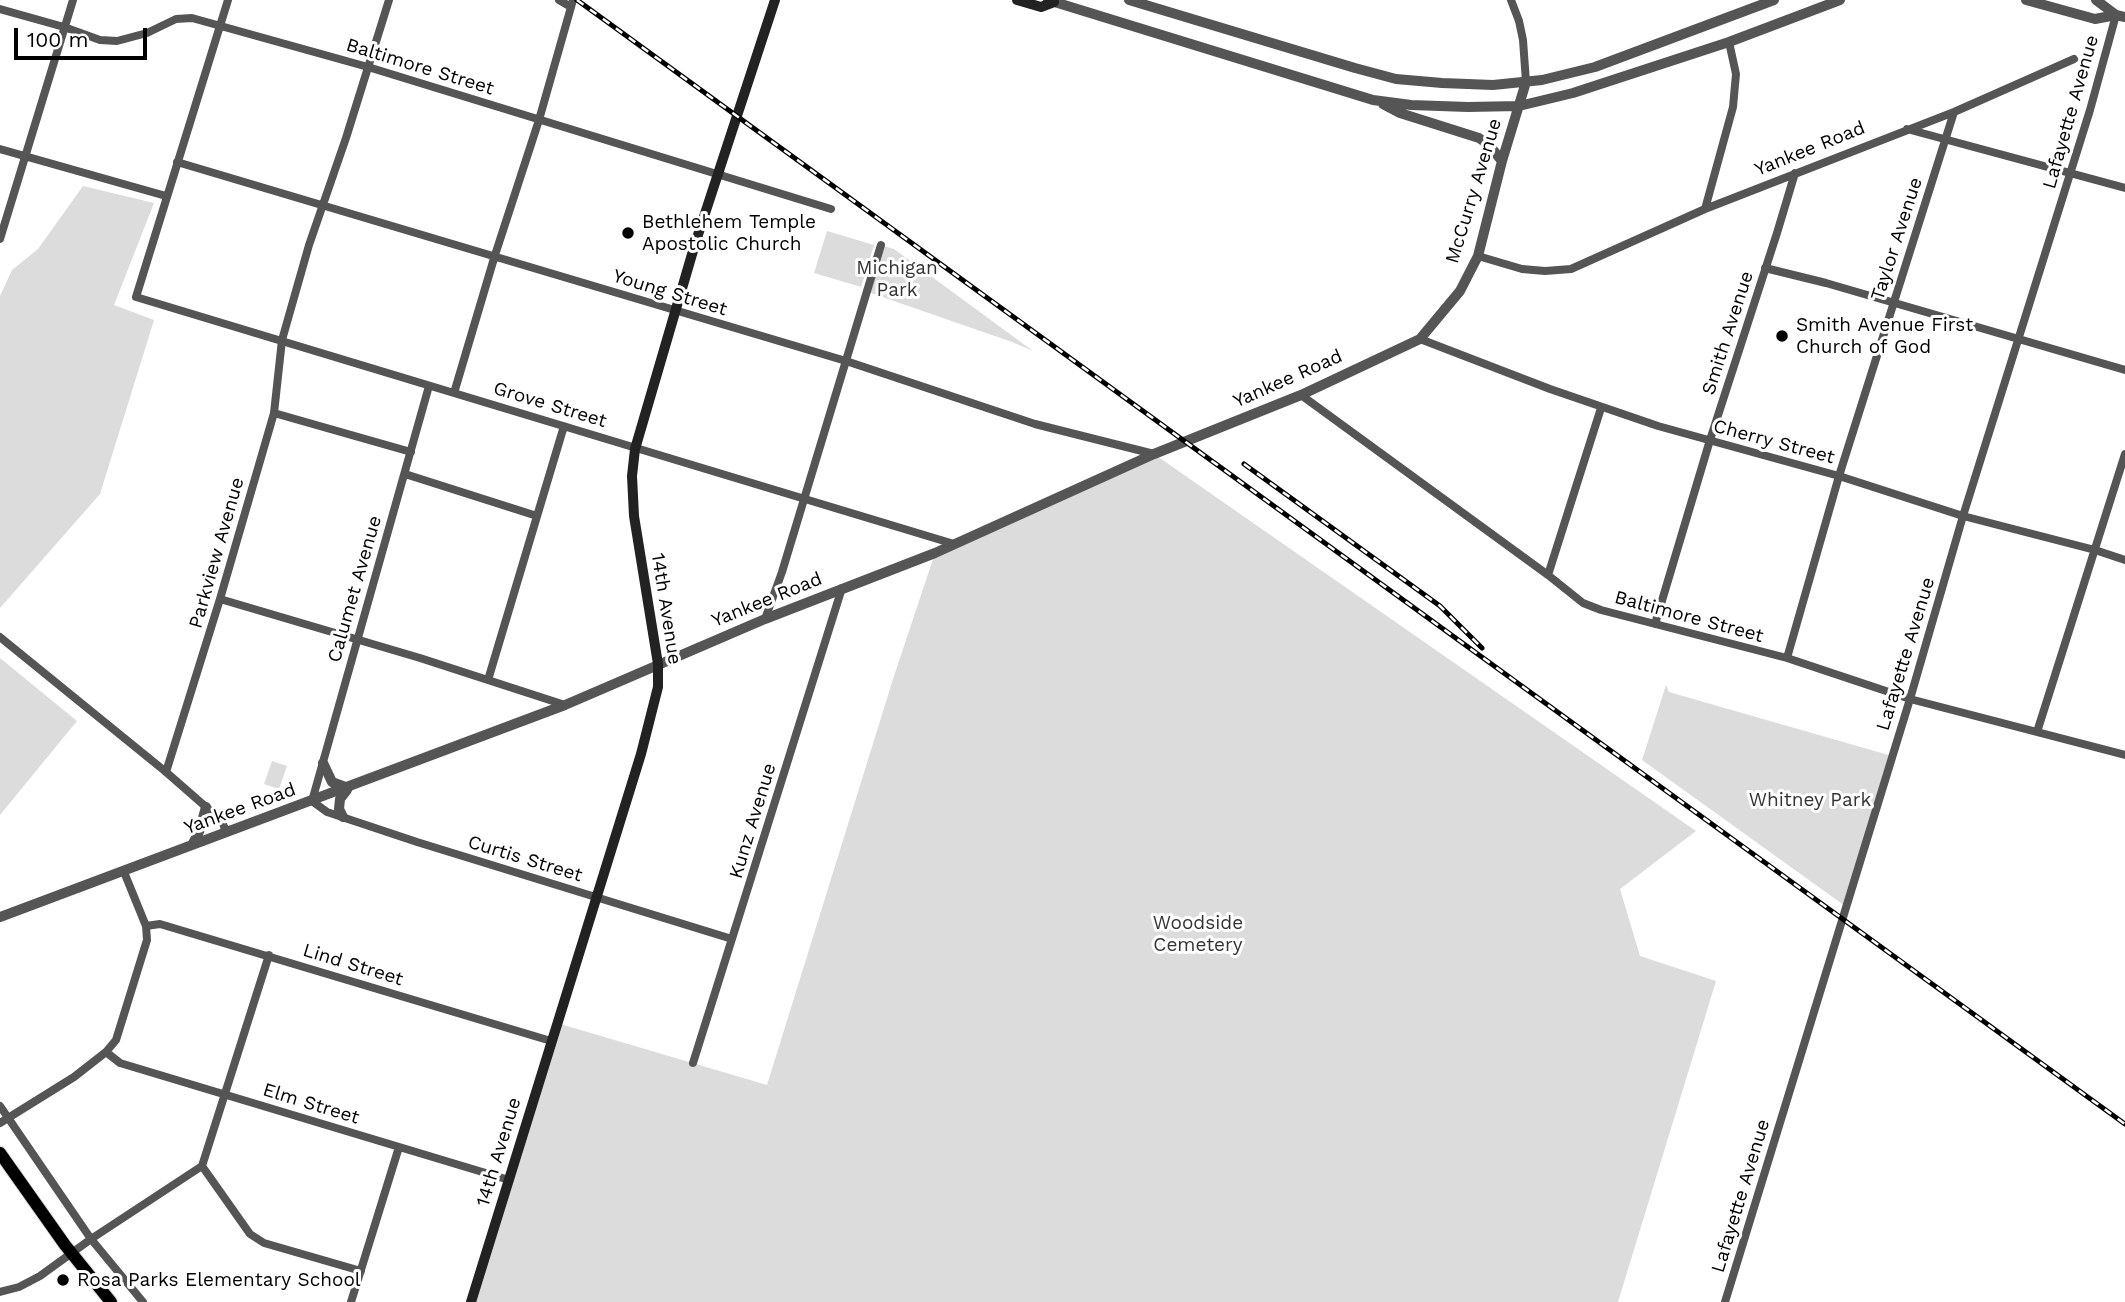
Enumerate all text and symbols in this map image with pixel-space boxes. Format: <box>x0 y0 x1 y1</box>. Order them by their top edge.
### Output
scale bar <box>18 14 150 58</box>
text: 100 m <box>27 27 89 52</box>
street label: Lafayette Avenue <box>2038 32 2104 192</box>
street label: Baltimore Street <box>343 34 497 100</box>
street label: McCurry Avenue <box>1441 116 1507 266</box>
street label: Yankee Road <box>1752 117 1868 181</box>
street label: Taylor Avenue <box>1866 175 1928 303</box>
place label: Bethlehem Temple Apostolic Church <box>642 211 816 255</box>
marker: Bethlehem Temple Apostolic Church <box>620 225 636 241</box>
park label: Michigan Park <box>856 257 938 301</box>
street label: Young Street <box>610 265 730 321</box>
street label: Smith Avenue <box>1697 268 1759 398</box>
place label: Smith Avenue First Church of God <box>1796 314 1973 358</box>
marker: Smith Avenue First Church of God <box>1774 328 1790 344</box>
street label: Yankee Road <box>1230 345 1346 413</box>
street label: Grove Street <box>491 377 609 433</box>
street label: Cherry Street <box>1711 415 1837 469</box>
street label: Parkview Avenue <box>185 475 249 631</box>
street label: Calumet Avenue <box>323 513 387 665</box>
street label: 14th Avenue <box>646 552 686 666</box>
street label: Yankee Road <box>709 568 825 632</box>
street label: Lafayette Avenue <box>1872 575 1940 733</box>
street label: Baltimore Street <box>1612 586 1766 648</box>
street label: Kunz Avenue <box>725 761 781 881</box>
street label: Yankee Road <box>181 778 299 840</box>
park label: Whitney Park <box>1749 789 1871 811</box>
street label: Curtis Street <box>465 831 585 887</box>
park label: Woodside Cemetery <box>1153 912 1243 956</box>
street label: Lind Street <box>300 939 406 991</box>
street label: Elm Street <box>260 1079 362 1129</box>
street label: 14th Avenue <box>472 1095 526 1209</box>
street label: Lafayette Avenue <box>1707 1117 1775 1275</box>
place label: Rosa Parks Elementary School <box>77 1269 361 1291</box>
marker: Rosa Parks Elementary School <box>55 1272 71 1288</box>

